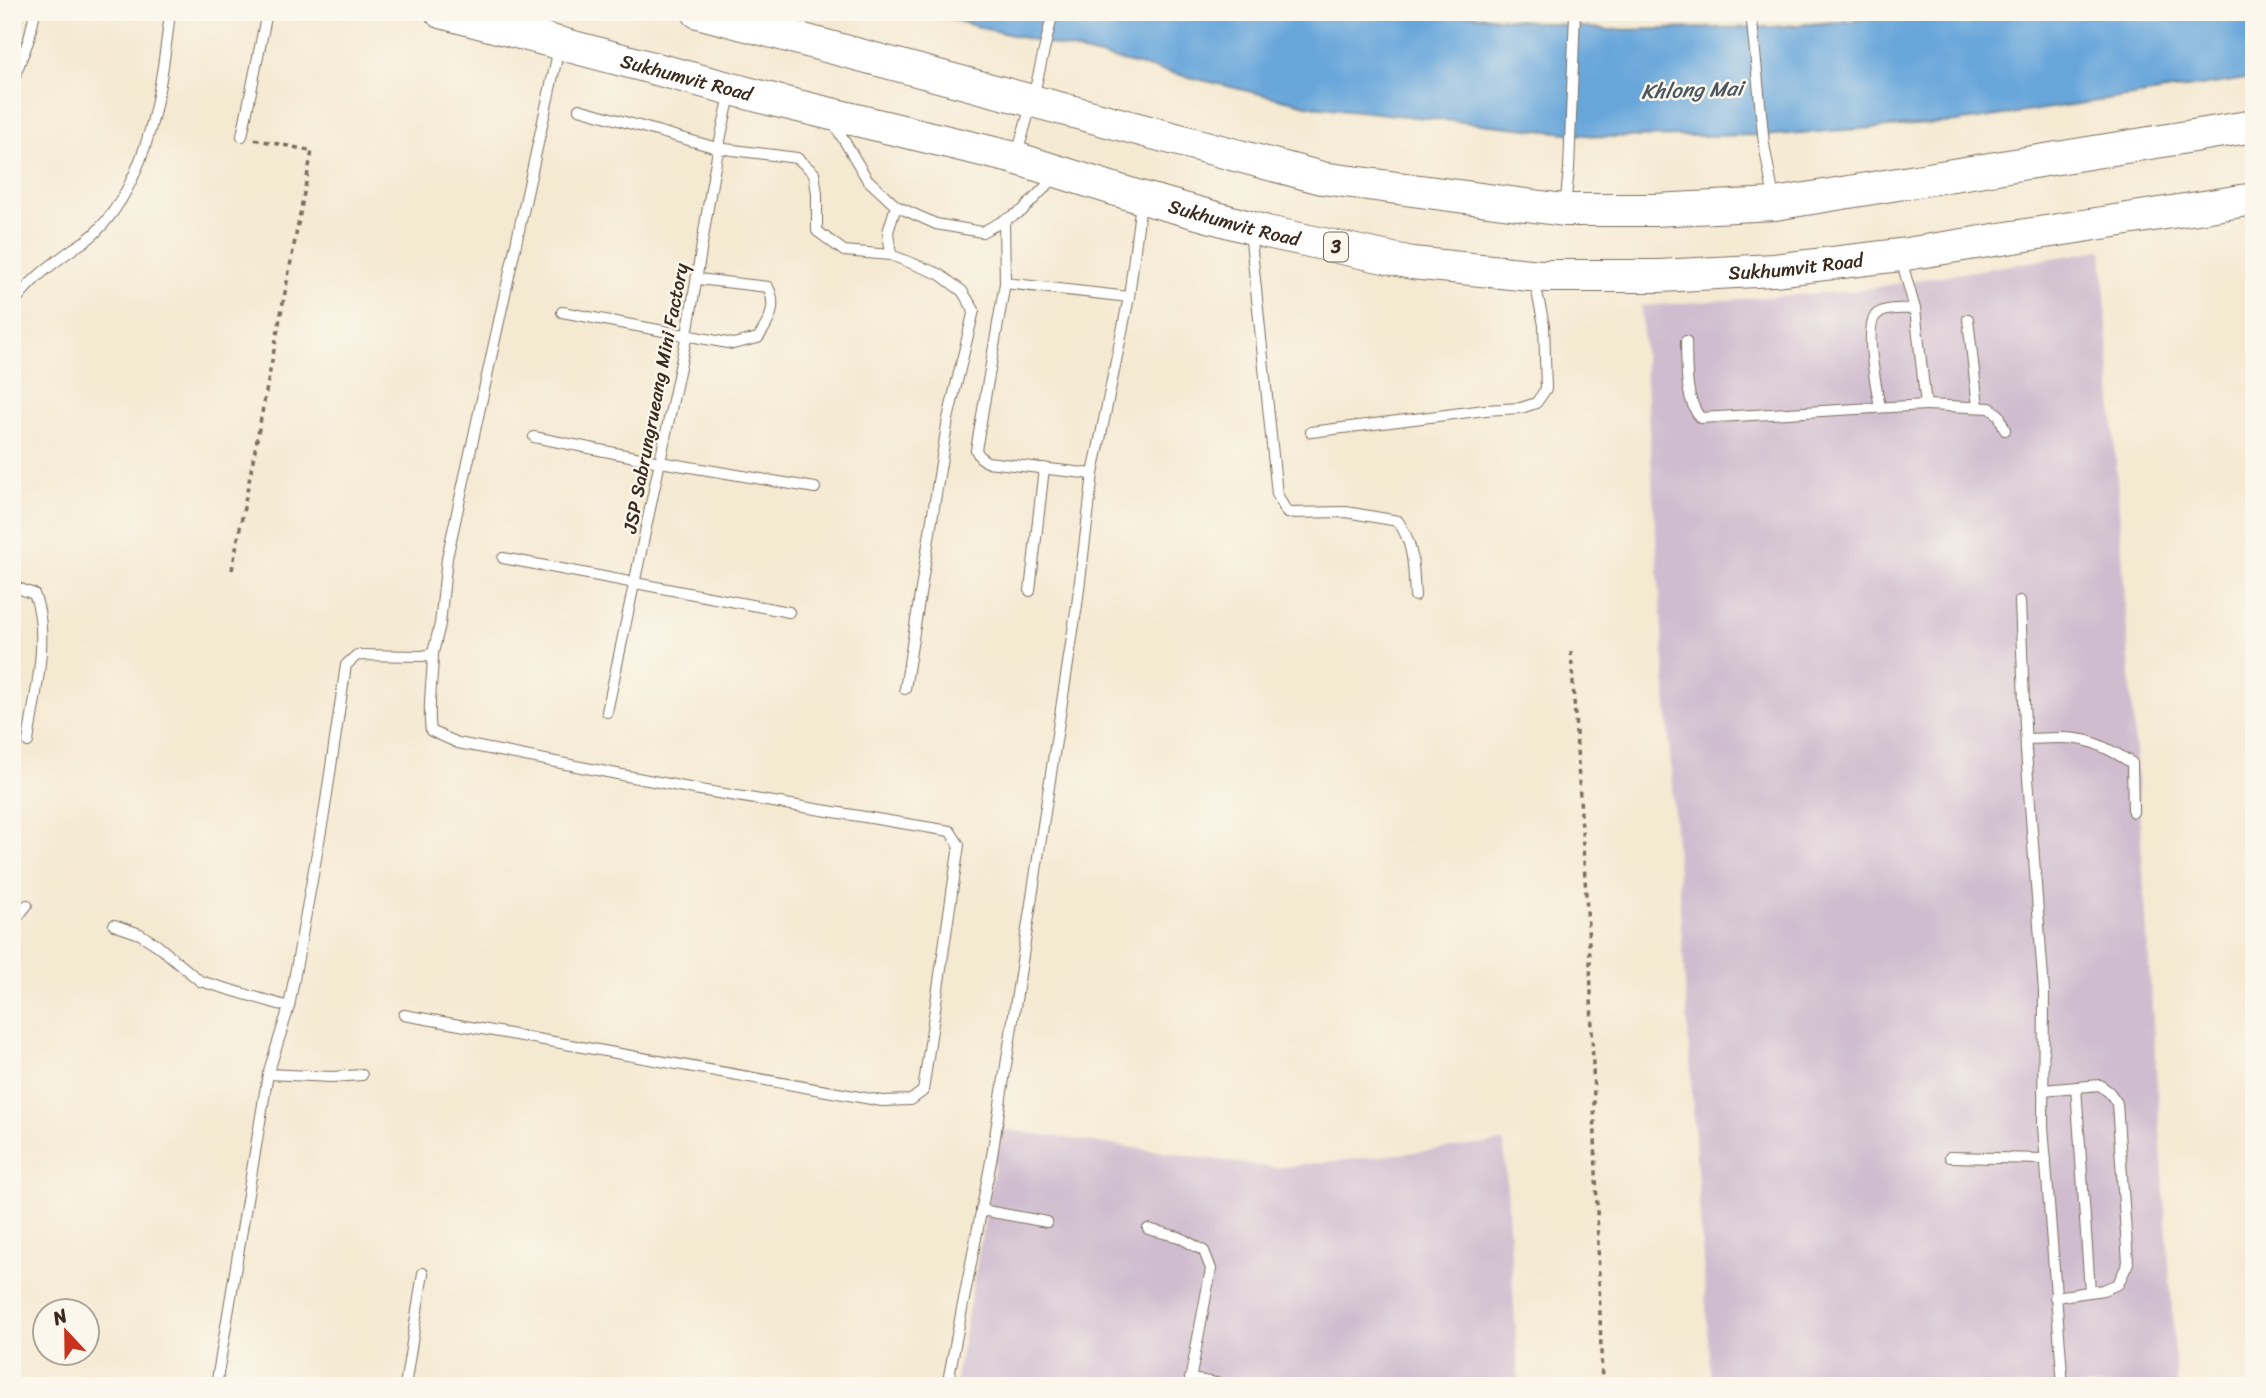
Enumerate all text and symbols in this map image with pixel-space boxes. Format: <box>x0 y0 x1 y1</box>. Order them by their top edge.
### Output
street label: Sukhumvit Road <box>617 44 758 111</box>
water label: Khlong Mai <box>1641 69 1748 111</box>
street label: Sukhumvit Road <box>1165 190 1305 256</box>
road number: 3 <box>1324 232 1348 262</box>
street label: Sukhumvit Road <box>1728 243 1867 289</box>
street label: JSP Sabrungrueang Mini Factory <box>613 260 698 537</box>
north arrow <box>32 1296 102 1366</box>
text: N <box>47 1299 73 1335</box>

